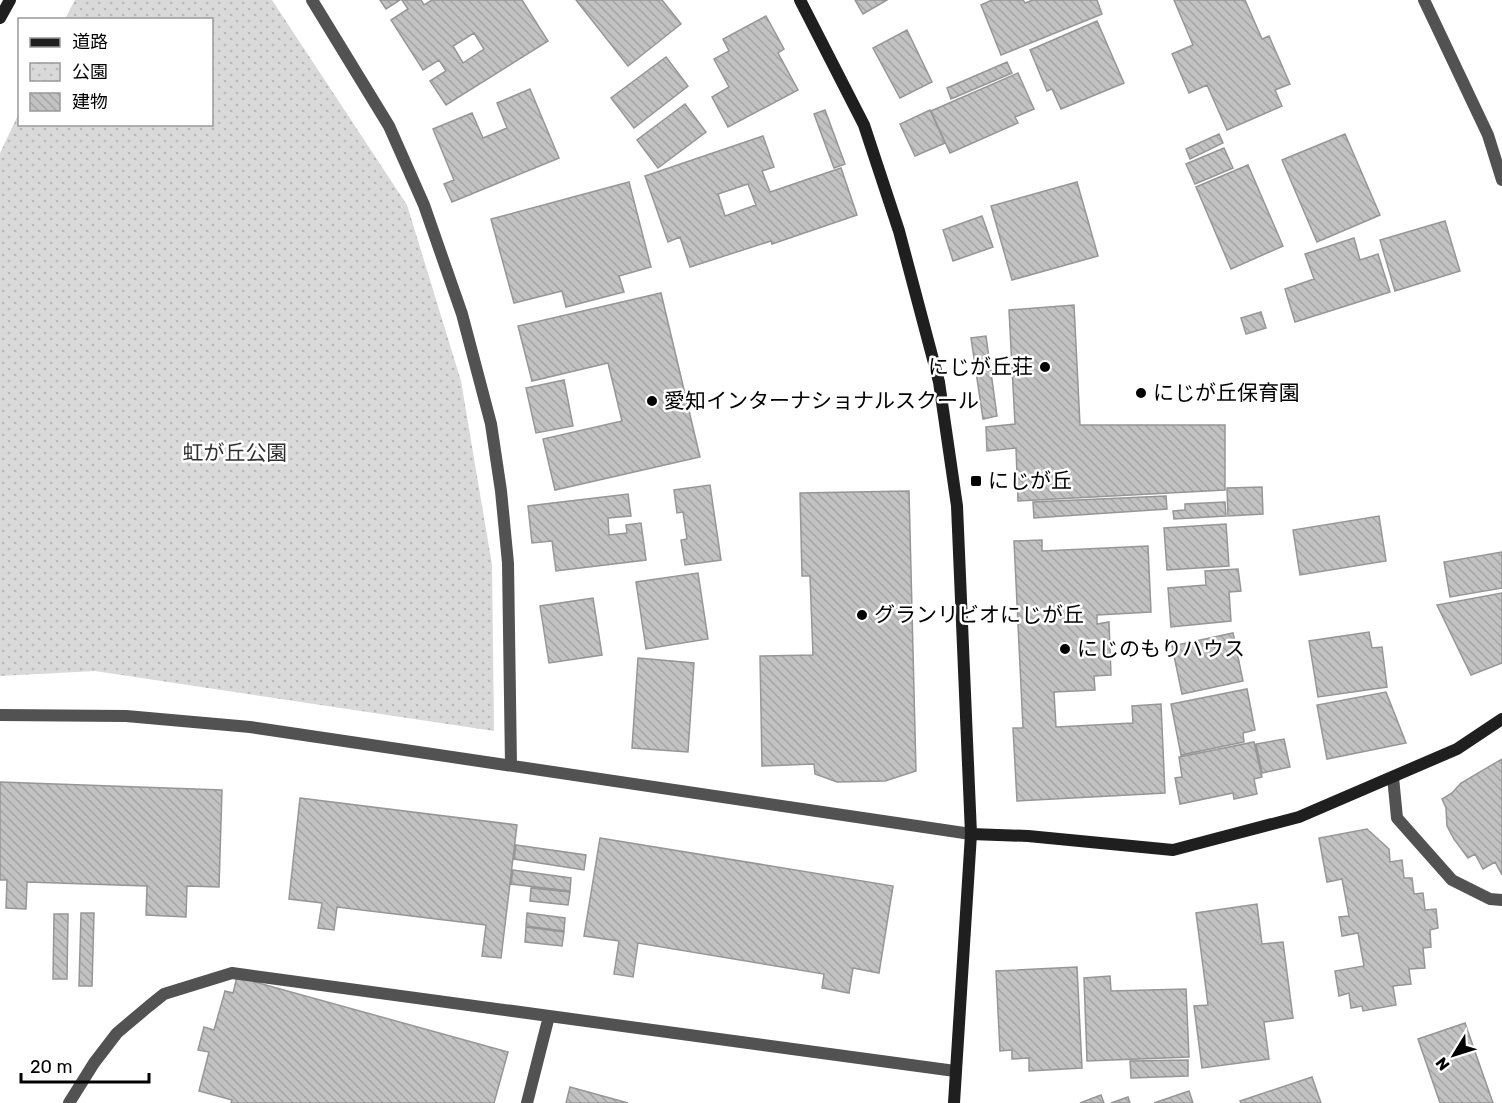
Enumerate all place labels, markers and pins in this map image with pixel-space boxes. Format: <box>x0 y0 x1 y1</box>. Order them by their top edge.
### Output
place label: にじが丘荘 <box>928 354 1033 379</box>
marker: にじが丘荘 <box>1038 360 1052 374</box>
place label: にじが丘保育園 <box>1153 380 1300 405</box>
marker: にじが丘保育園 <box>1134 386 1148 400</box>
place label: 愛知インターナショナルスクール <box>664 388 979 413</box>
marker: 愛知インターナショナルスクール <box>645 394 659 408</box>
place label: にじが丘 <box>988 468 1072 493</box>
marker: にじが丘 <box>969 474 983 488</box>
place label: グランリビオにじが丘 <box>874 602 1084 627</box>
marker: グランリビオにじが丘 <box>855 608 869 622</box>
place label: にじのもりハウス <box>1077 636 1245 661</box>
marker: にじのもりハウス <box>1058 642 1072 656</box>

